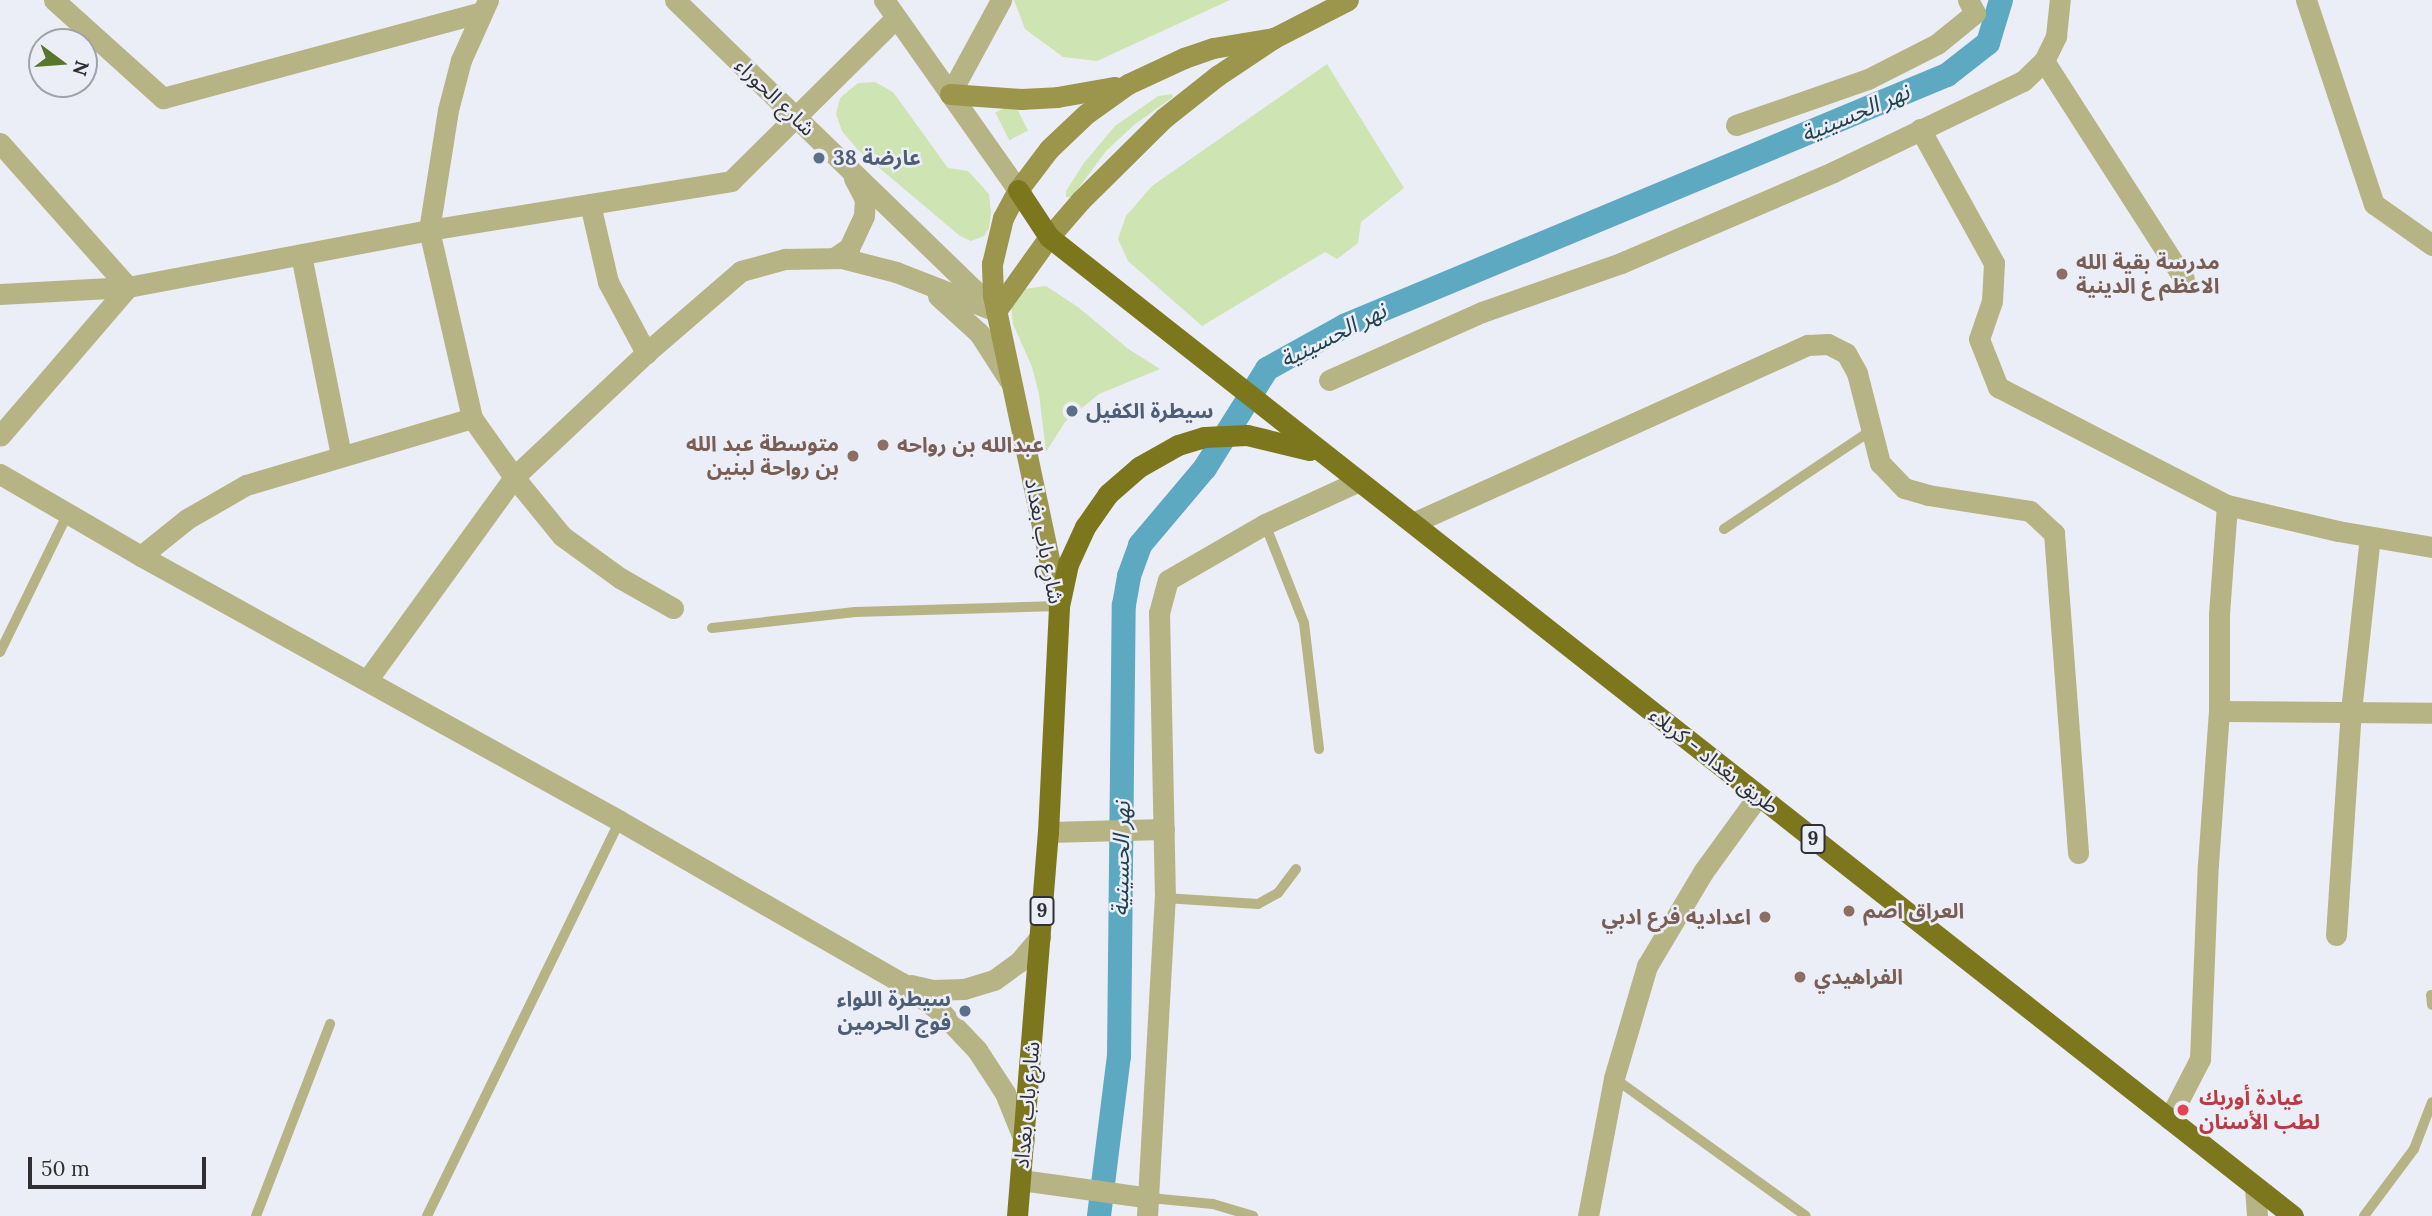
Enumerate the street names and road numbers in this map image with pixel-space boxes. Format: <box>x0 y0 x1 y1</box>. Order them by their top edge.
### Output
street label: شارع الحوراء <box>730 53 820 141</box>
street label: شارع باب بغداد <box>1019 476 1069 606</box>
street label: طريق بغداد - كربلاء <box>1644 702 1784 820</box>
road number: 9 <box>1799 824 1827 854</box>
road number: 9 <box>1028 896 1056 926</box>
street label: شارع باب بغداد <box>1009 1040 1045 1170</box>

